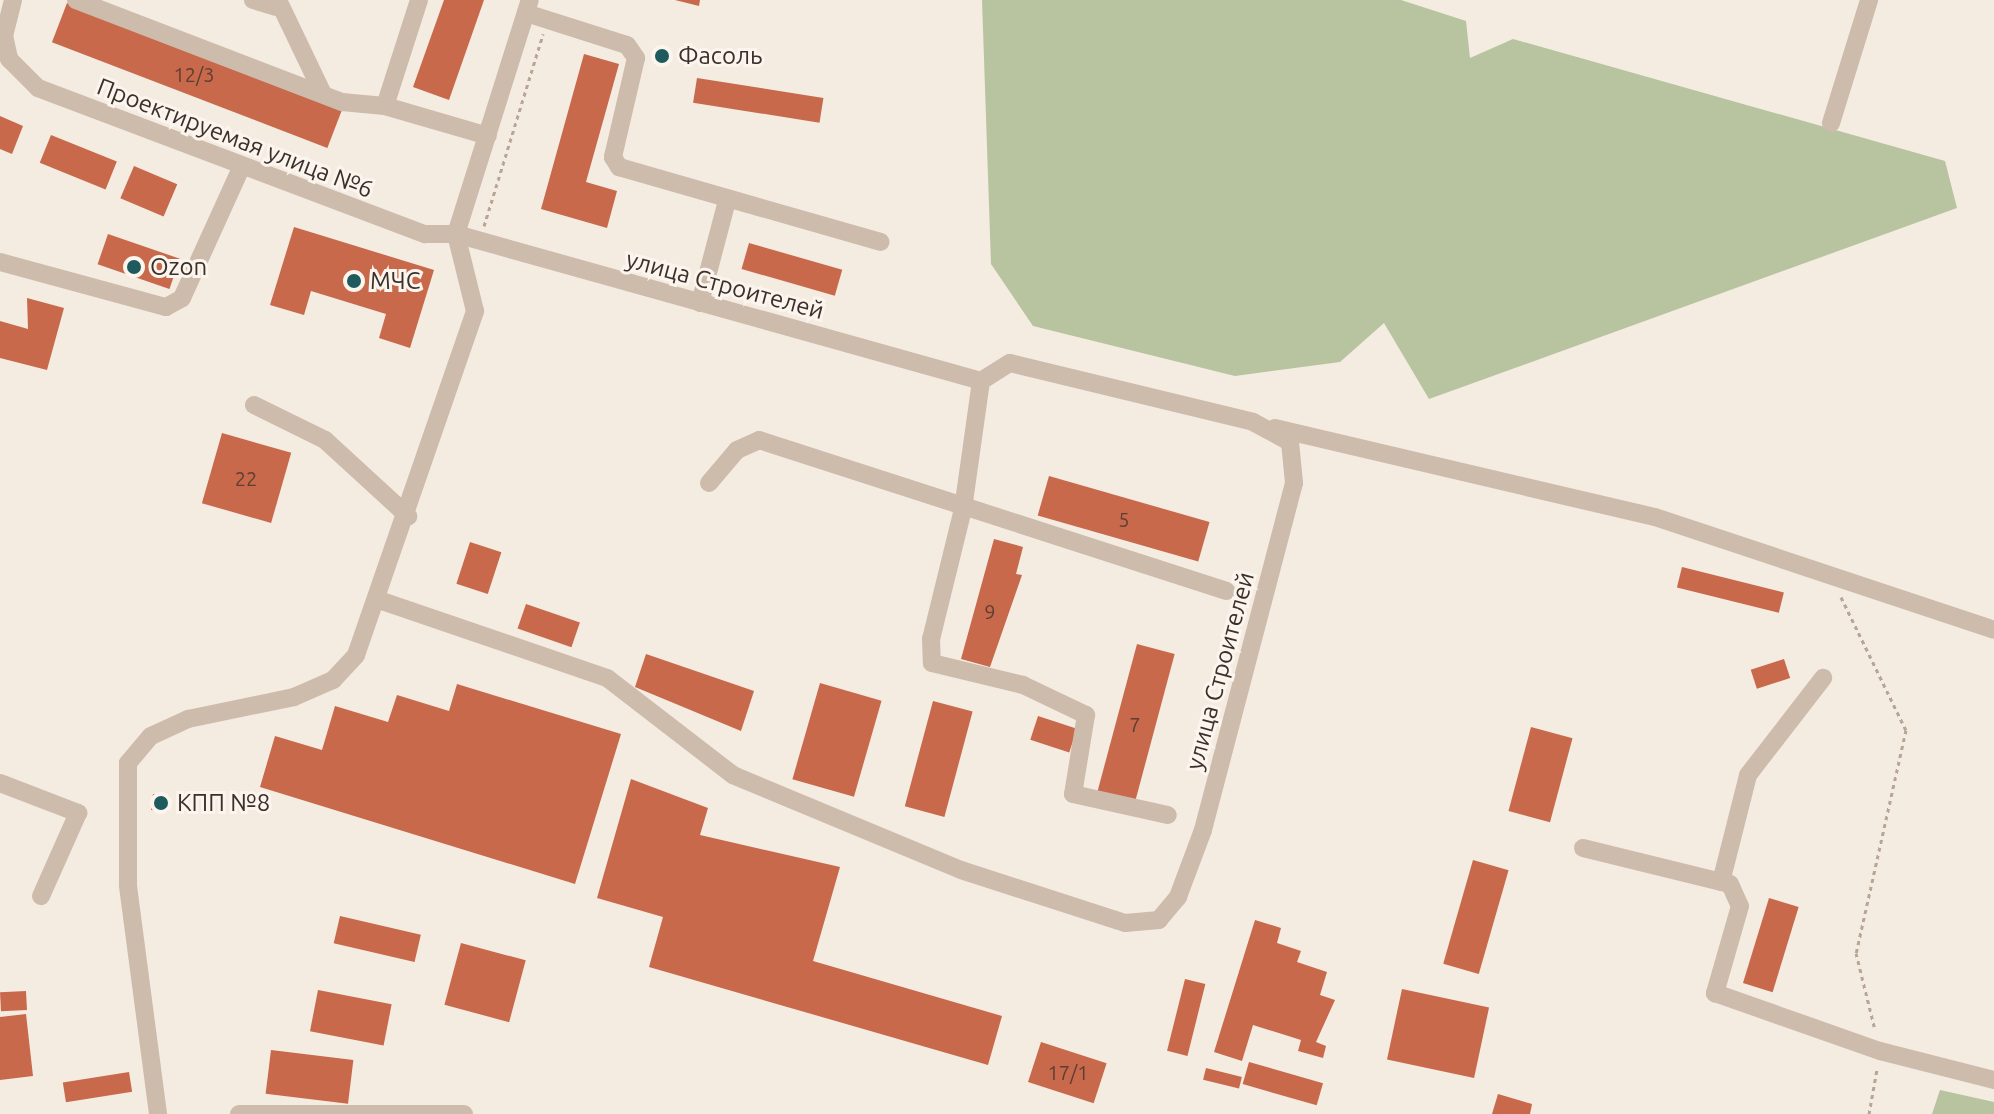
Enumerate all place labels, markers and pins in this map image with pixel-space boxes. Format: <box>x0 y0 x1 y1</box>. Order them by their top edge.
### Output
place label: Фасоль <box>678 42 762 70</box>
marker: Фасоль <box>653 47 671 65</box>
place label: Ozon <box>150 253 207 281</box>
marker: Ozon <box>125 258 143 276</box>
place label: МЧС <box>370 267 420 295</box>
marker: МЧС <box>345 272 363 290</box>
place label: КПП №8 <box>177 789 270 817</box>
marker: КПП №8 <box>152 794 170 812</box>

